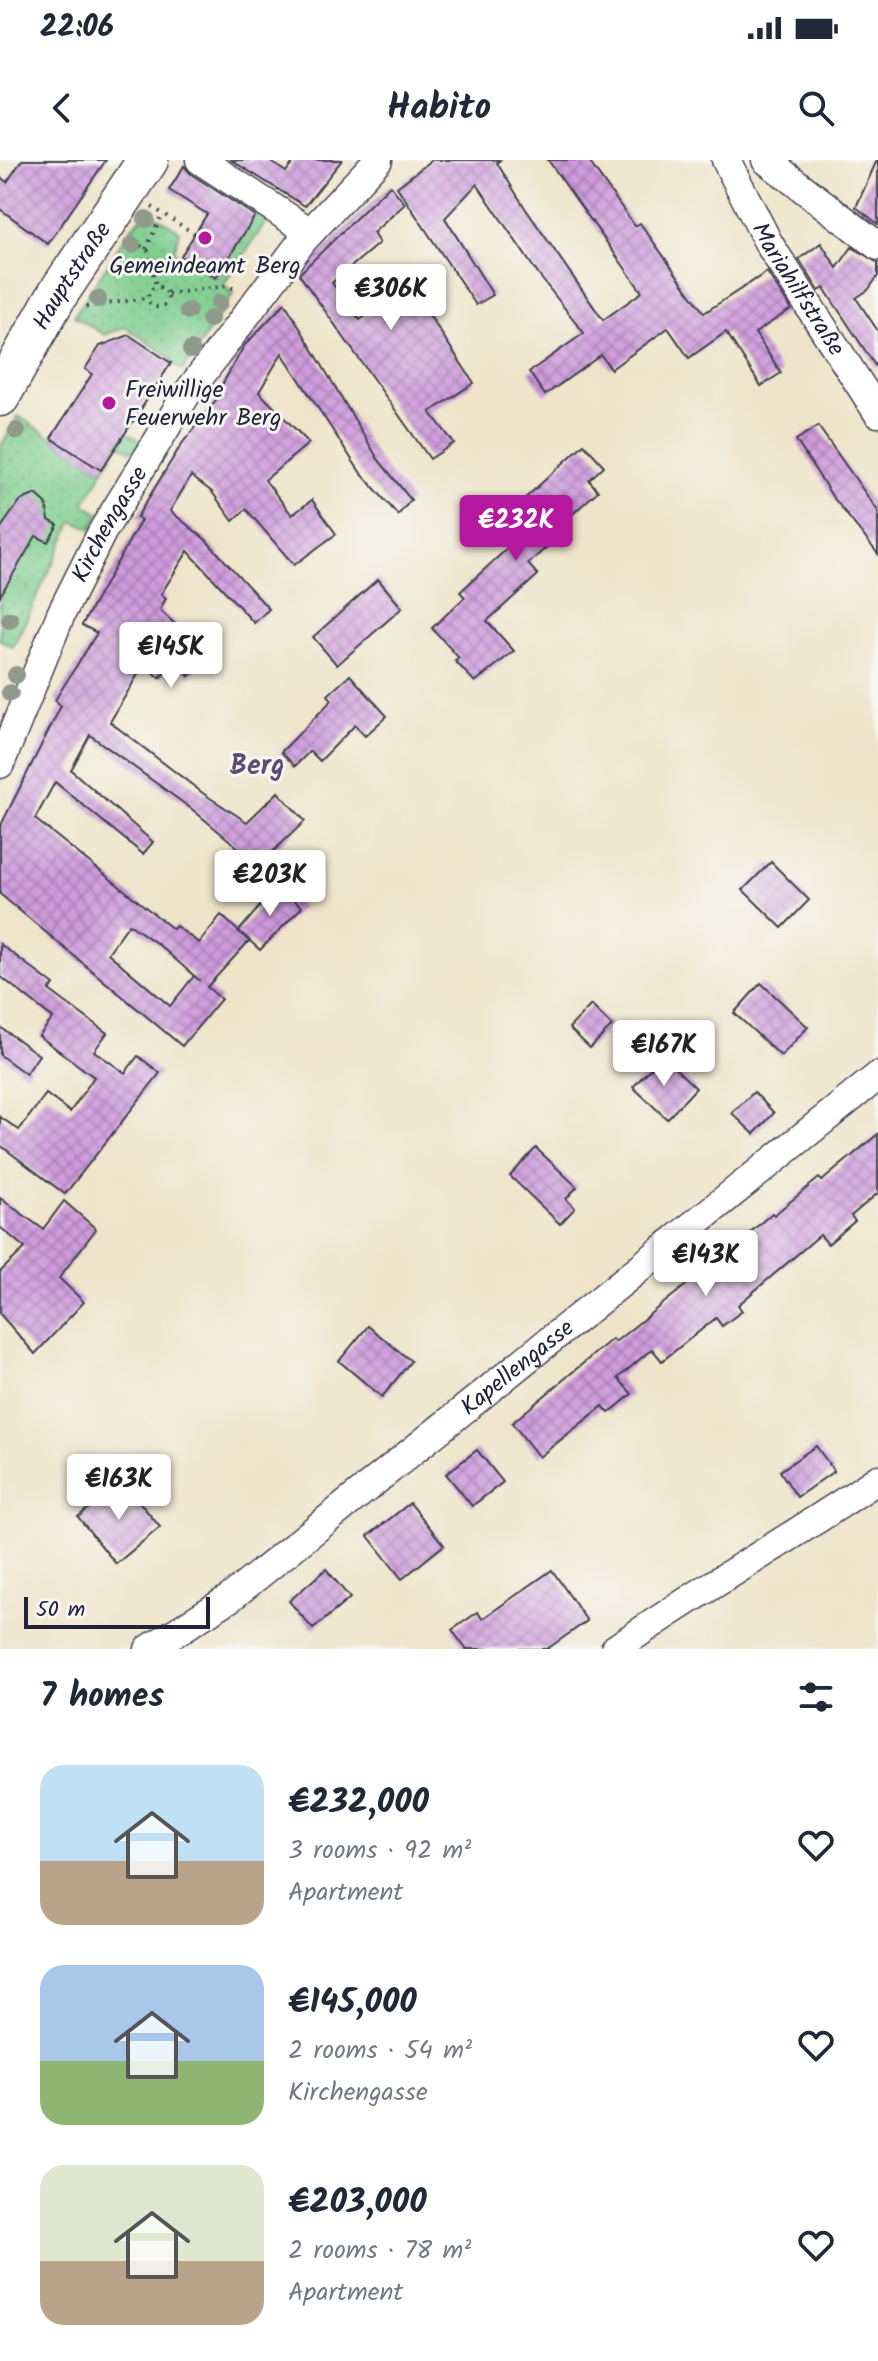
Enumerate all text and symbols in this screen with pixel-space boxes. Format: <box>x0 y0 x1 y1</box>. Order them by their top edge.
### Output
text: 22:06 <box>40 4 114 52</box>
text: Habito <box>387 80 491 137</box>
icon: back <box>40 86 84 130</box>
icon: search <box>794 86 838 130</box>
street label: Hauptstraße <box>23 214 122 338</box>
street label: Mariahilfstraße <box>740 216 855 365</box>
marker: Gemeindeamt Berg <box>196 229 214 247</box>
place label: Gemeindeamt Berg <box>109 247 301 286</box>
pin: €306K <box>335 264 447 332</box>
text: €306K <box>354 269 428 311</box>
place label: Freiwillige Feuerwehr Berg <box>125 371 281 438</box>
marker: Freiwillige Feuerwehr Berg <box>100 394 118 412</box>
street label: Kirchengasse <box>62 459 159 590</box>
pin: €232K <box>460 495 572 563</box>
text: €232K <box>478 500 554 542</box>
pin: €145K <box>115 622 227 690</box>
text: €145K <box>137 627 205 669</box>
district label: Berg <box>230 744 284 789</box>
pin: €203K <box>214 850 326 918</box>
text: €203K <box>233 855 307 897</box>
pin: €167K <box>608 1020 720 1088</box>
text: €167K <box>631 1025 697 1067</box>
pin: €143K <box>650 1230 762 1298</box>
text: €143K <box>672 1235 740 1277</box>
street label: Kapellengasse <box>452 1310 584 1426</box>
pin: €163K <box>63 1454 175 1522</box>
text: €163K <box>85 1459 153 1501</box>
scale bar <box>24 1593 210 1629</box>
text: 50 m <box>36 1593 85 1628</box>
text: 7 homes <box>40 1670 164 1724</box>
icon: filters <box>794 1675 838 1719</box>
text: €232,000 <box>288 1776 429 1830</box>
icon: home <box>104 1797 200 1893</box>
icon: heart <box>794 1823 838 1867</box>
text: 3 rooms · 92 m² <box>288 1830 471 1872</box>
text: Apartment <box>288 1872 403 1914</box>
text: €145,000 <box>288 1976 417 2030</box>
icon: home <box>104 1997 200 2093</box>
icon: heart <box>794 2023 838 2067</box>
text: 2 rooms · 54 m² <box>288 2030 472 2072</box>
text: Kirchengasse <box>288 2072 428 2114</box>
text: €203,000 <box>288 2176 427 2230</box>
icon: home <box>104 2197 200 2293</box>
icon: heart <box>794 2223 838 2267</box>
text: 2 rooms · 78 m² <box>288 2230 471 2272</box>
text: Apartment <box>288 2272 403 2314</box>

